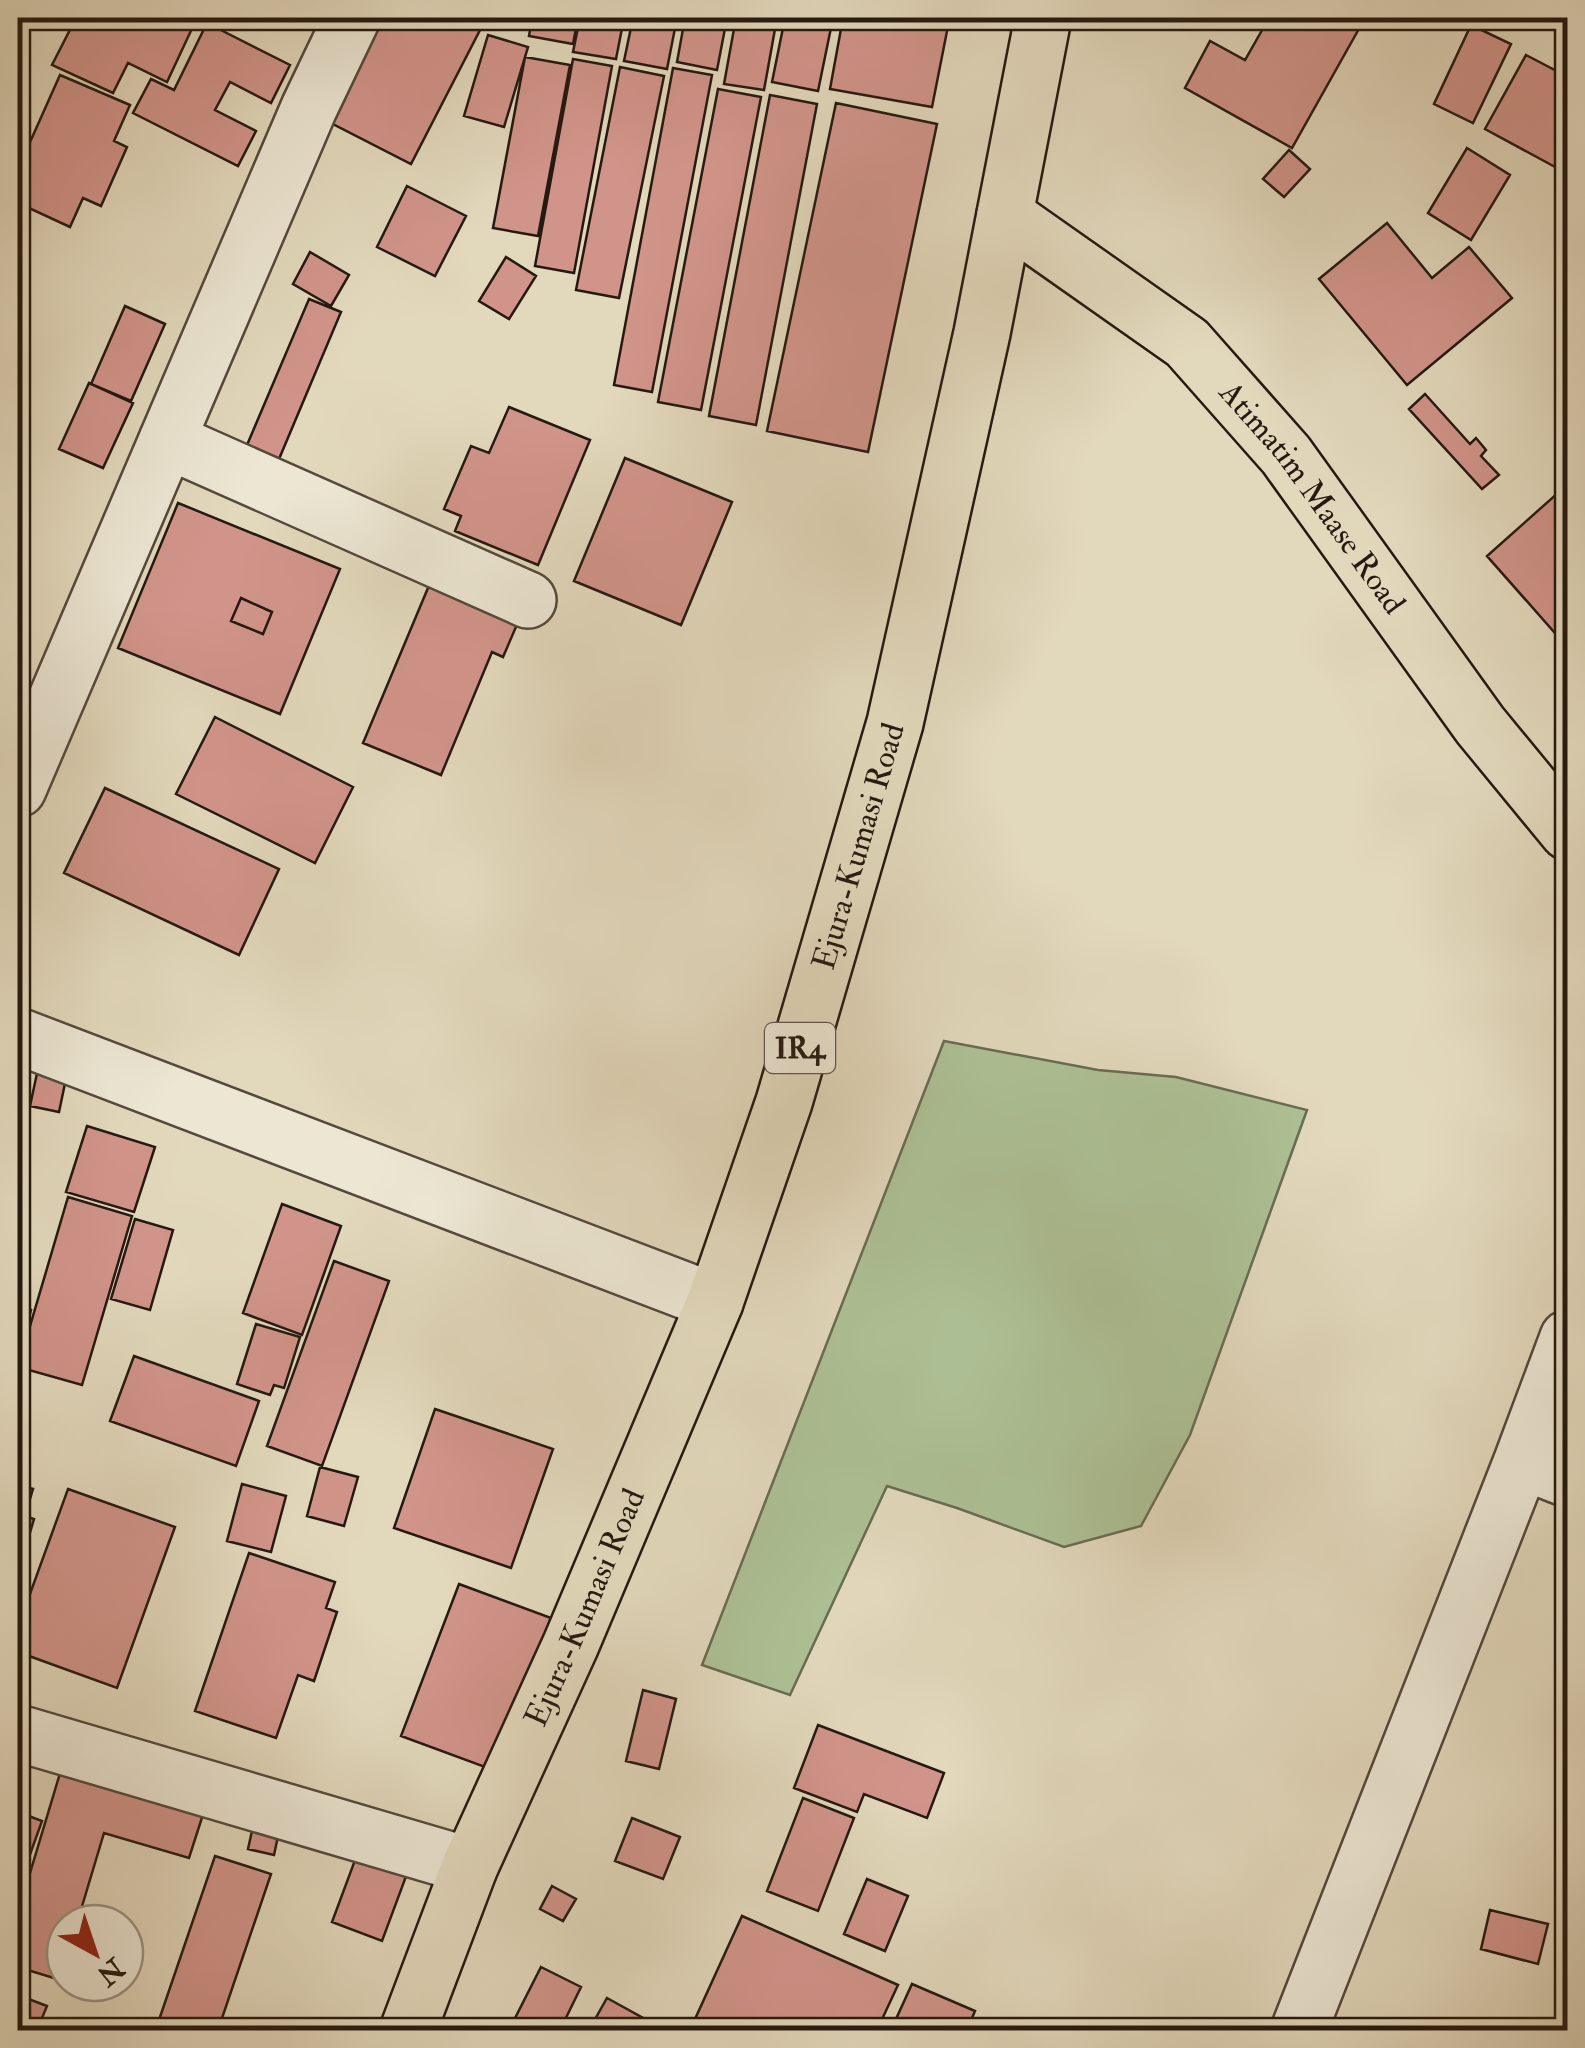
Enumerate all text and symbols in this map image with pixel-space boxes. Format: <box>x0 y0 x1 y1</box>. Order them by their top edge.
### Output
street label: Atimatim Maase Road <box>1210 373 1414 622</box>
street label: Ejura-Kumasi Road <box>804 718 914 975</box>
road number: IR4 <box>765 1023 835 1073</box>
street label: Ejura-Kumasi Road <box>516 1483 654 1733</box>
north arrow <box>45 1903 145 2003</box>
text: N <box>89 1949 132 1993</box>

